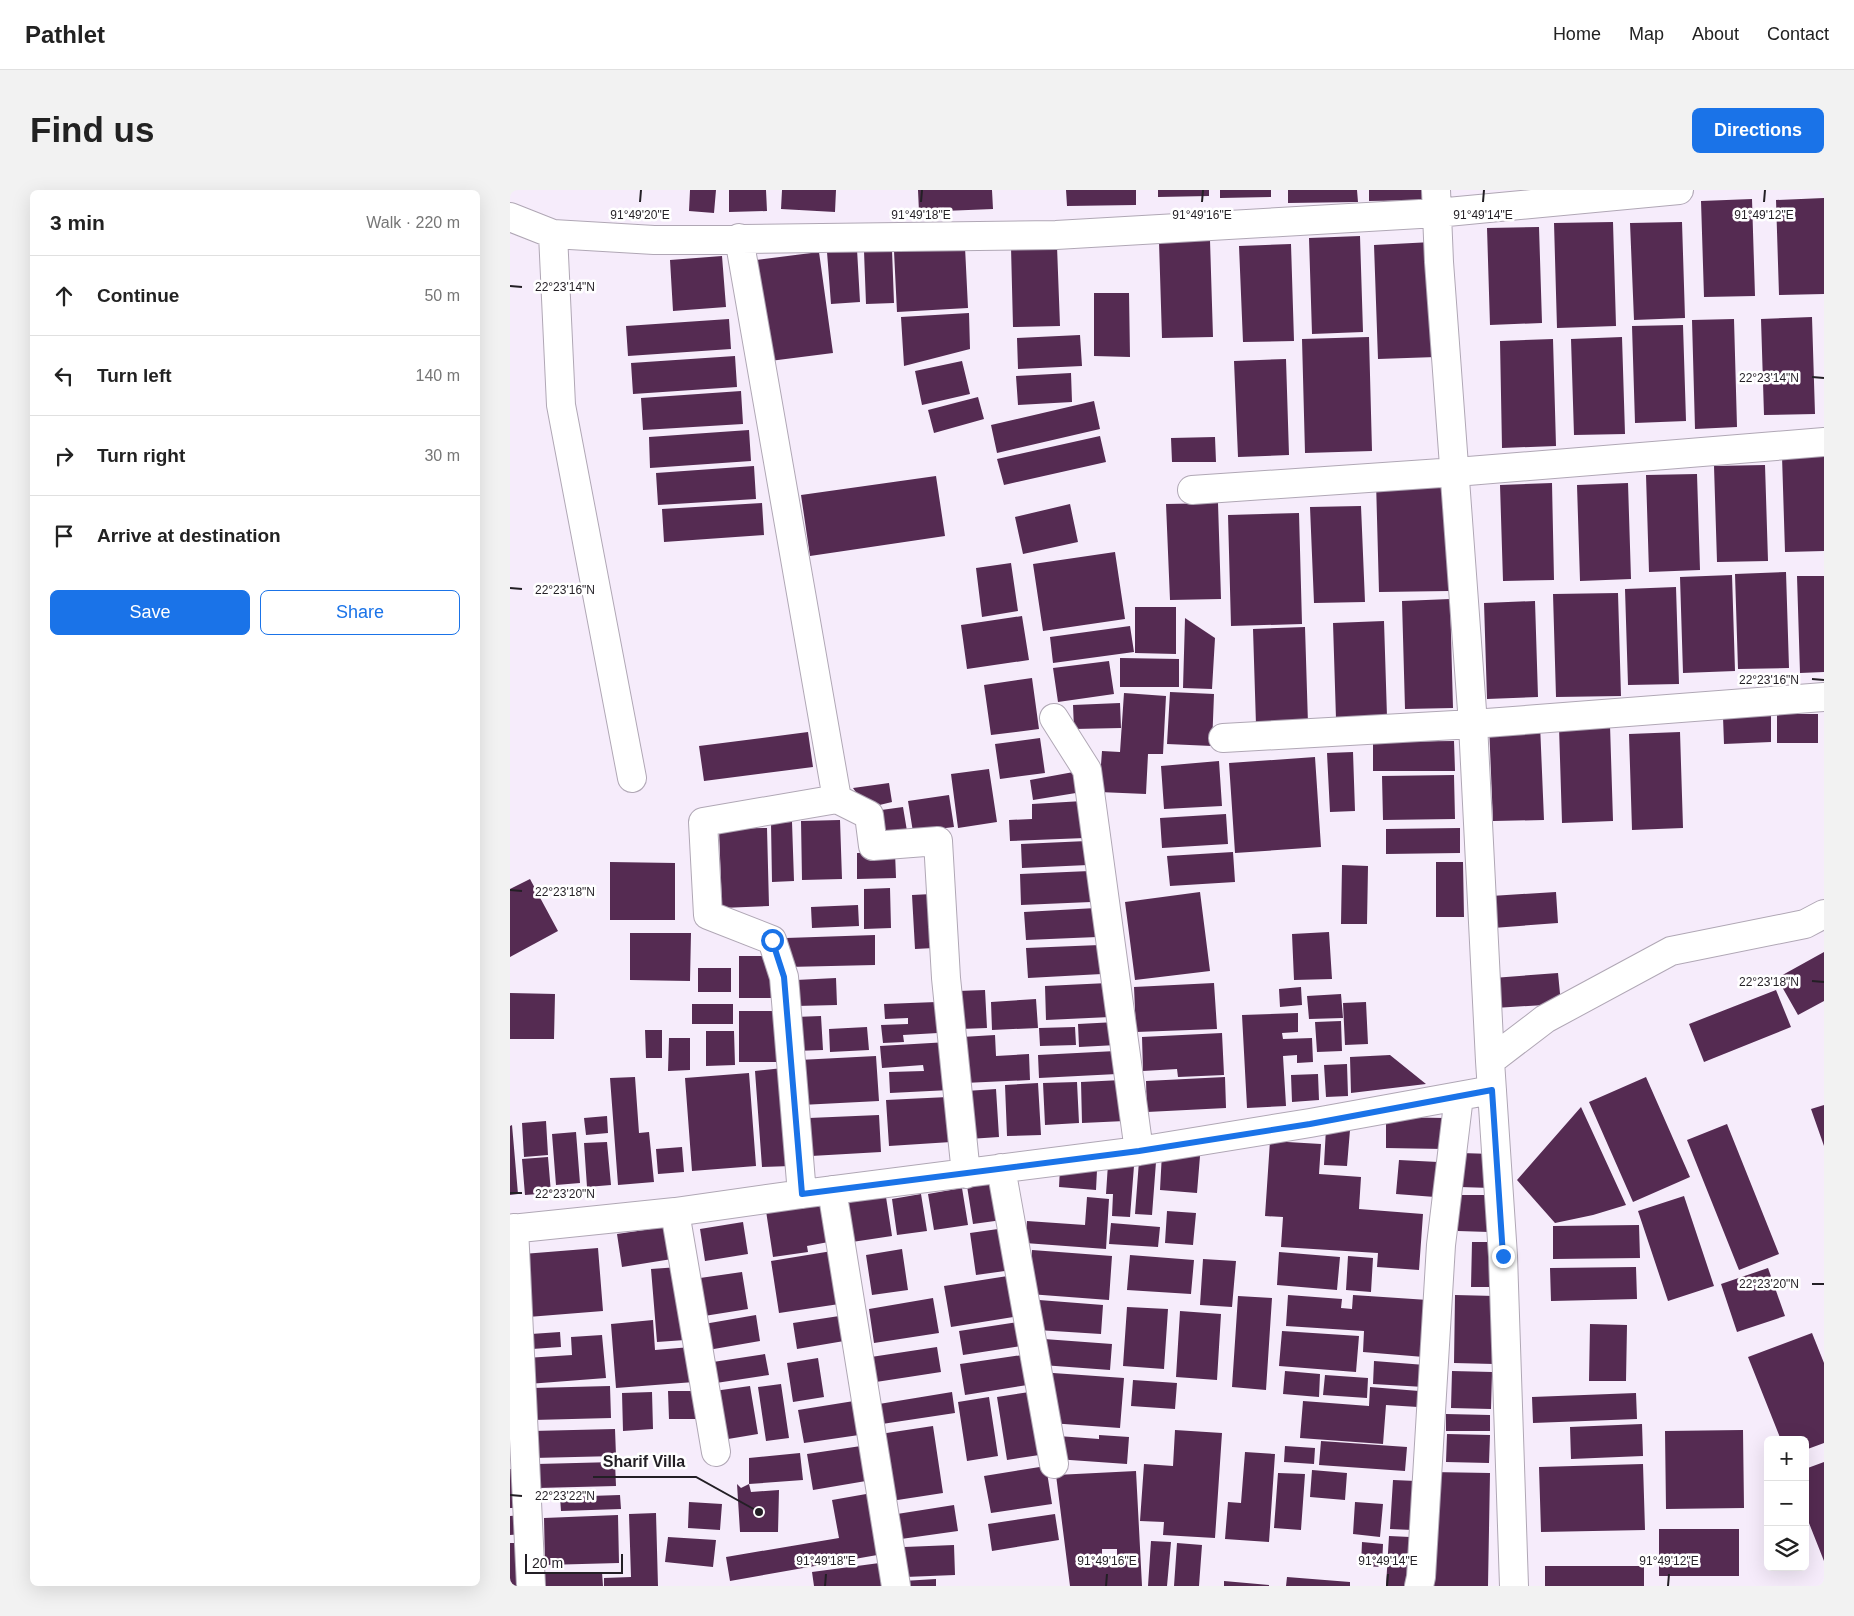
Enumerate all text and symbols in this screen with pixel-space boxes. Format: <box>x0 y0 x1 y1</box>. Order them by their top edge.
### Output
text: Pathlet <box>25 21 105 48</box>
text: Home <box>1553 24 1601 44</box>
text: Map <box>1629 24 1664 44</box>
text: About <box>1692 24 1739 44</box>
text: Contact <box>1767 24 1829 44</box>
button: Directions <box>1692 108 1824 153</box>
text: Find us <box>30 110 154 149</box>
text: 91°49'20"E <box>610 208 670 222</box>
text: 91°49'18"E <box>891 208 951 222</box>
text: 91°49'16"E <box>1172 208 1232 222</box>
text: 91°49'14"E <box>1453 208 1513 222</box>
text: 91°49'12"E <box>1734 208 1794 222</box>
text: 3 min <box>50 211 105 234</box>
text: Walk · 220 m <box>366 214 460 231</box>
text: 22°23'14"N <box>535 280 595 294</box>
icon: ahead <box>50 282 78 310</box>
text: Continue <box>97 285 179 306</box>
text: 50 m <box>424 287 460 304</box>
icon: left <box>50 362 78 390</box>
text: Turn left <box>97 365 172 386</box>
text: 140 m <box>416 367 460 384</box>
text: 22°23'14"N <box>1739 371 1799 385</box>
icon: right <box>50 442 78 470</box>
text: Turn right <box>97 445 185 466</box>
text: 30 m <box>424 447 460 464</box>
icon: arrive <box>50 522 78 550</box>
text: Arrive at destination <box>97 525 281 546</box>
text: 22°23'16"N <box>535 583 595 597</box>
button: Save <box>50 590 250 635</box>
button: Share <box>260 590 460 635</box>
text: 22°23'16"N <box>1739 673 1799 687</box>
text: 22°23'18"N <box>535 885 595 899</box>
route start <box>761 929 784 952</box>
text: 22°23'18"N <box>1739 975 1799 989</box>
text: 22°23'20"N <box>535 1187 595 1201</box>
route end <box>1492 1245 1515 1268</box>
text: 22°23'20"N <box>1739 1277 1799 1291</box>
map controls <box>1764 1436 1809 1571</box>
button: + <box>1764 1436 1809 1481</box>
callout: Sharif Villa <box>593 1446 696 1477</box>
text: Sharif Villa <box>603 1453 685 1470</box>
button: − <box>1764 1481 1809 1526</box>
text: 22°23'22"N <box>535 1489 595 1503</box>
button: layers <box>1764 1526 1809 1571</box>
scale bar <box>525 1551 622 1574</box>
text: 91°49'18"E <box>796 1554 856 1568</box>
text: 91°49'16"E <box>1077 1554 1137 1568</box>
text: 91°49'14"E <box>1358 1554 1418 1568</box>
text: 91°49'12"E <box>1639 1554 1699 1568</box>
text: 20 m <box>532 1555 563 1571</box>

